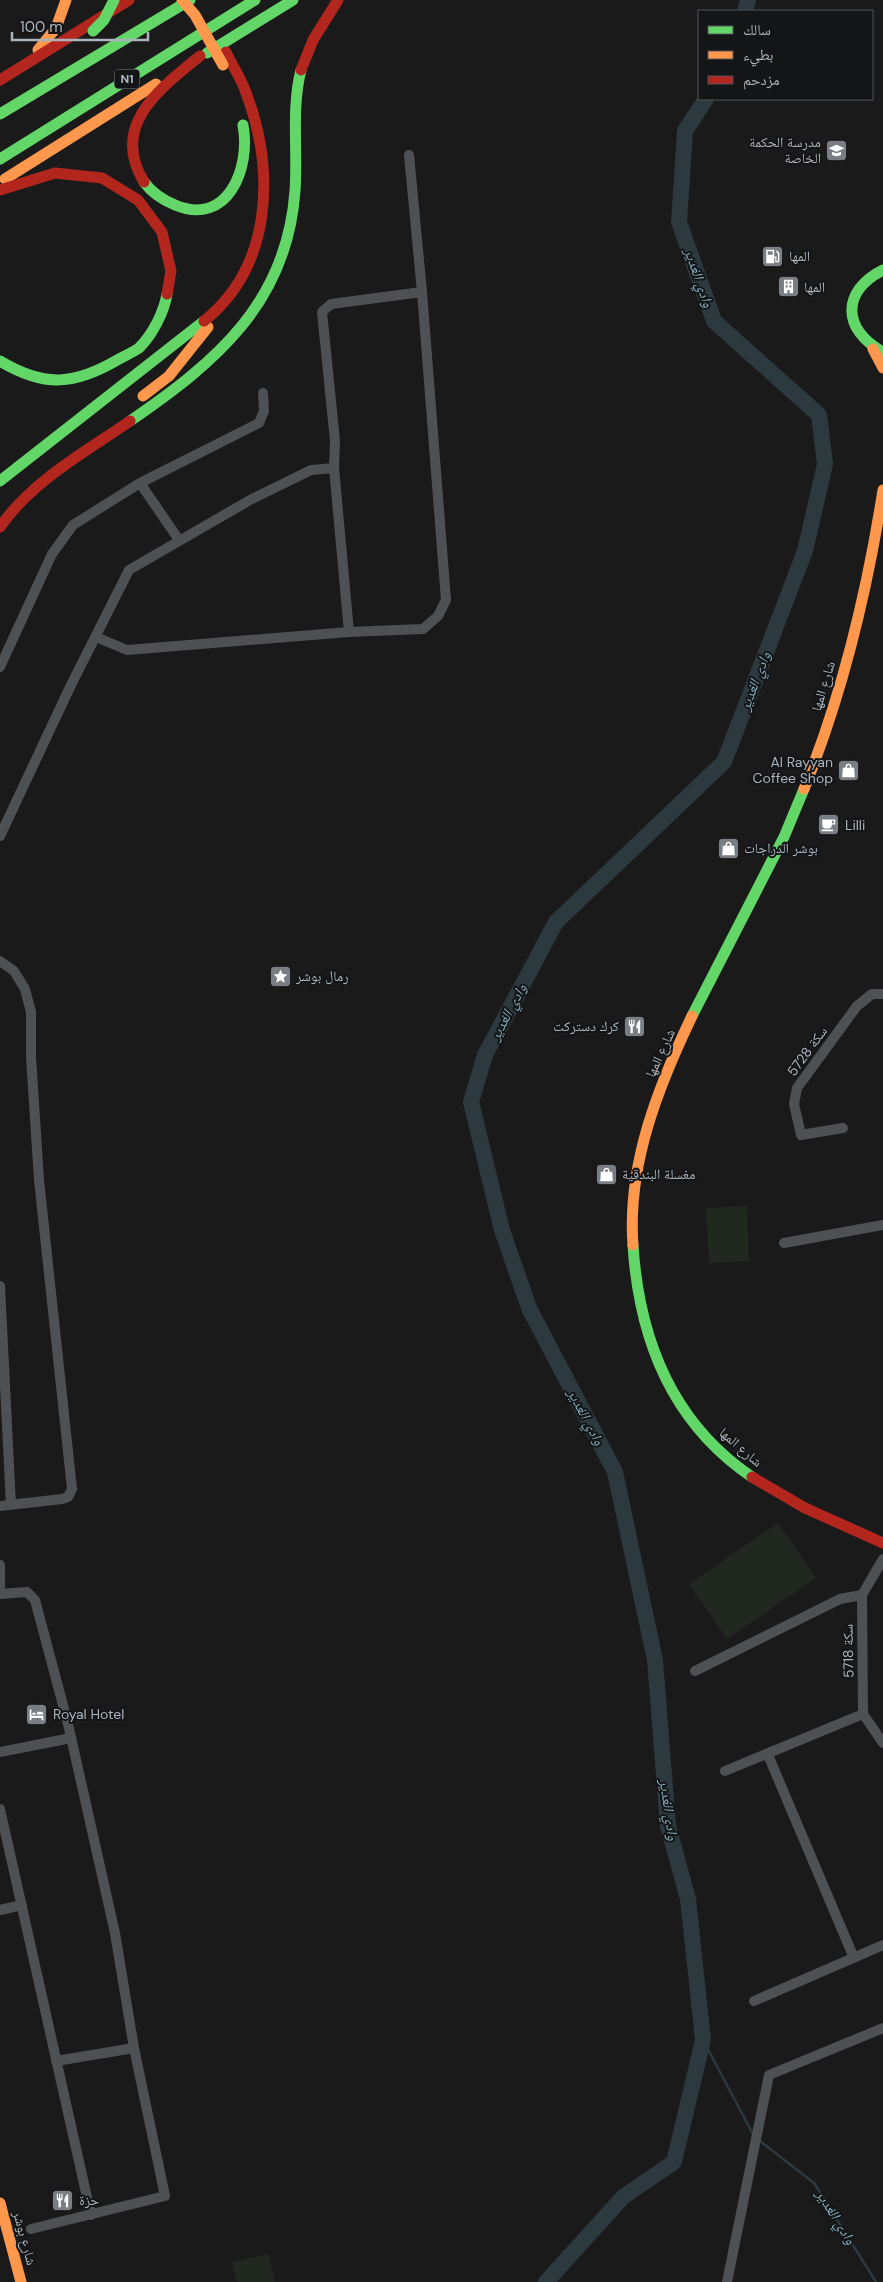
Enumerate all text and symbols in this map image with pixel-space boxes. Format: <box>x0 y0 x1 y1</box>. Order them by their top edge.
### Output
scale bar <box>12 10 149 42</box>
legend <box>698 10 873 100</box>
text: 100 m <box>20 17 63 37</box>
text: سالك <box>743 20 771 40</box>
text: بطيء <box>743 45 773 67</box>
road number: N1 <box>114 70 140 88</box>
text: مزدحم <box>743 70 780 90</box>
place label: مدرسة الحكمة الخاصة <box>749 133 821 167</box>
school or university icon: مدرسة الحكمة الخاصة <box>825 138 849 162</box>
fuel station icon: المه‍ا <box>761 244 785 268</box>
water label: وادي الغدير <box>677 245 718 311</box>
place label: المه‍ا <box>789 247 810 265</box>
building icon: المها <box>776 275 800 299</box>
place label: المها <box>804 278 825 296</box>
water label: وادي الغدير <box>734 649 777 715</box>
street label: شارع المها <box>807 659 840 713</box>
place label: Al Rayyan Coffee Shop <box>753 753 833 787</box>
shop icon: Al Rayyan Coffee Shop <box>837 758 861 782</box>
cafe icon: Lilli <box>817 813 841 837</box>
place label: Lilli <box>845 816 865 834</box>
shop icon: بوشر الدراجات <box>716 836 740 860</box>
place label: بوشر الدراجات <box>744 839 818 857</box>
place icon: رمال بوشر <box>268 964 292 988</box>
place label: رمال بوشر <box>295 967 349 985</box>
water label: وادي الغدير <box>484 980 533 1046</box>
restaurant icon: كرك دستركت <box>623 1014 647 1038</box>
place label: كرك دستركت <box>553 1017 619 1035</box>
street label: سكة 5728 <box>783 1022 831 1080</box>
street label: شارع المها <box>641 1026 680 1080</box>
shop icon: مغسلة البندقية <box>594 1162 618 1186</box>
place label: مغسلة البندقية <box>622 1165 695 1183</box>
water label: وادي الغدير <box>561 1384 609 1450</box>
street label: شارع المها <box>715 1423 766 1471</box>
street label: سكة 5718 <box>839 1624 857 1678</box>
hotel icon: Royal Hotel <box>25 1702 49 1726</box>
place label: Royal Hotel <box>53 1705 124 1723</box>
water label: وادي الغدير <box>653 1777 683 1842</box>
water label: وادي الغدير <box>809 2185 861 2249</box>
restaurant icon: حزة <box>51 2188 75 2212</box>
place label: حزة <box>79 2191 99 2209</box>
street label: شارع بوشر <box>8 2208 41 2267</box>

